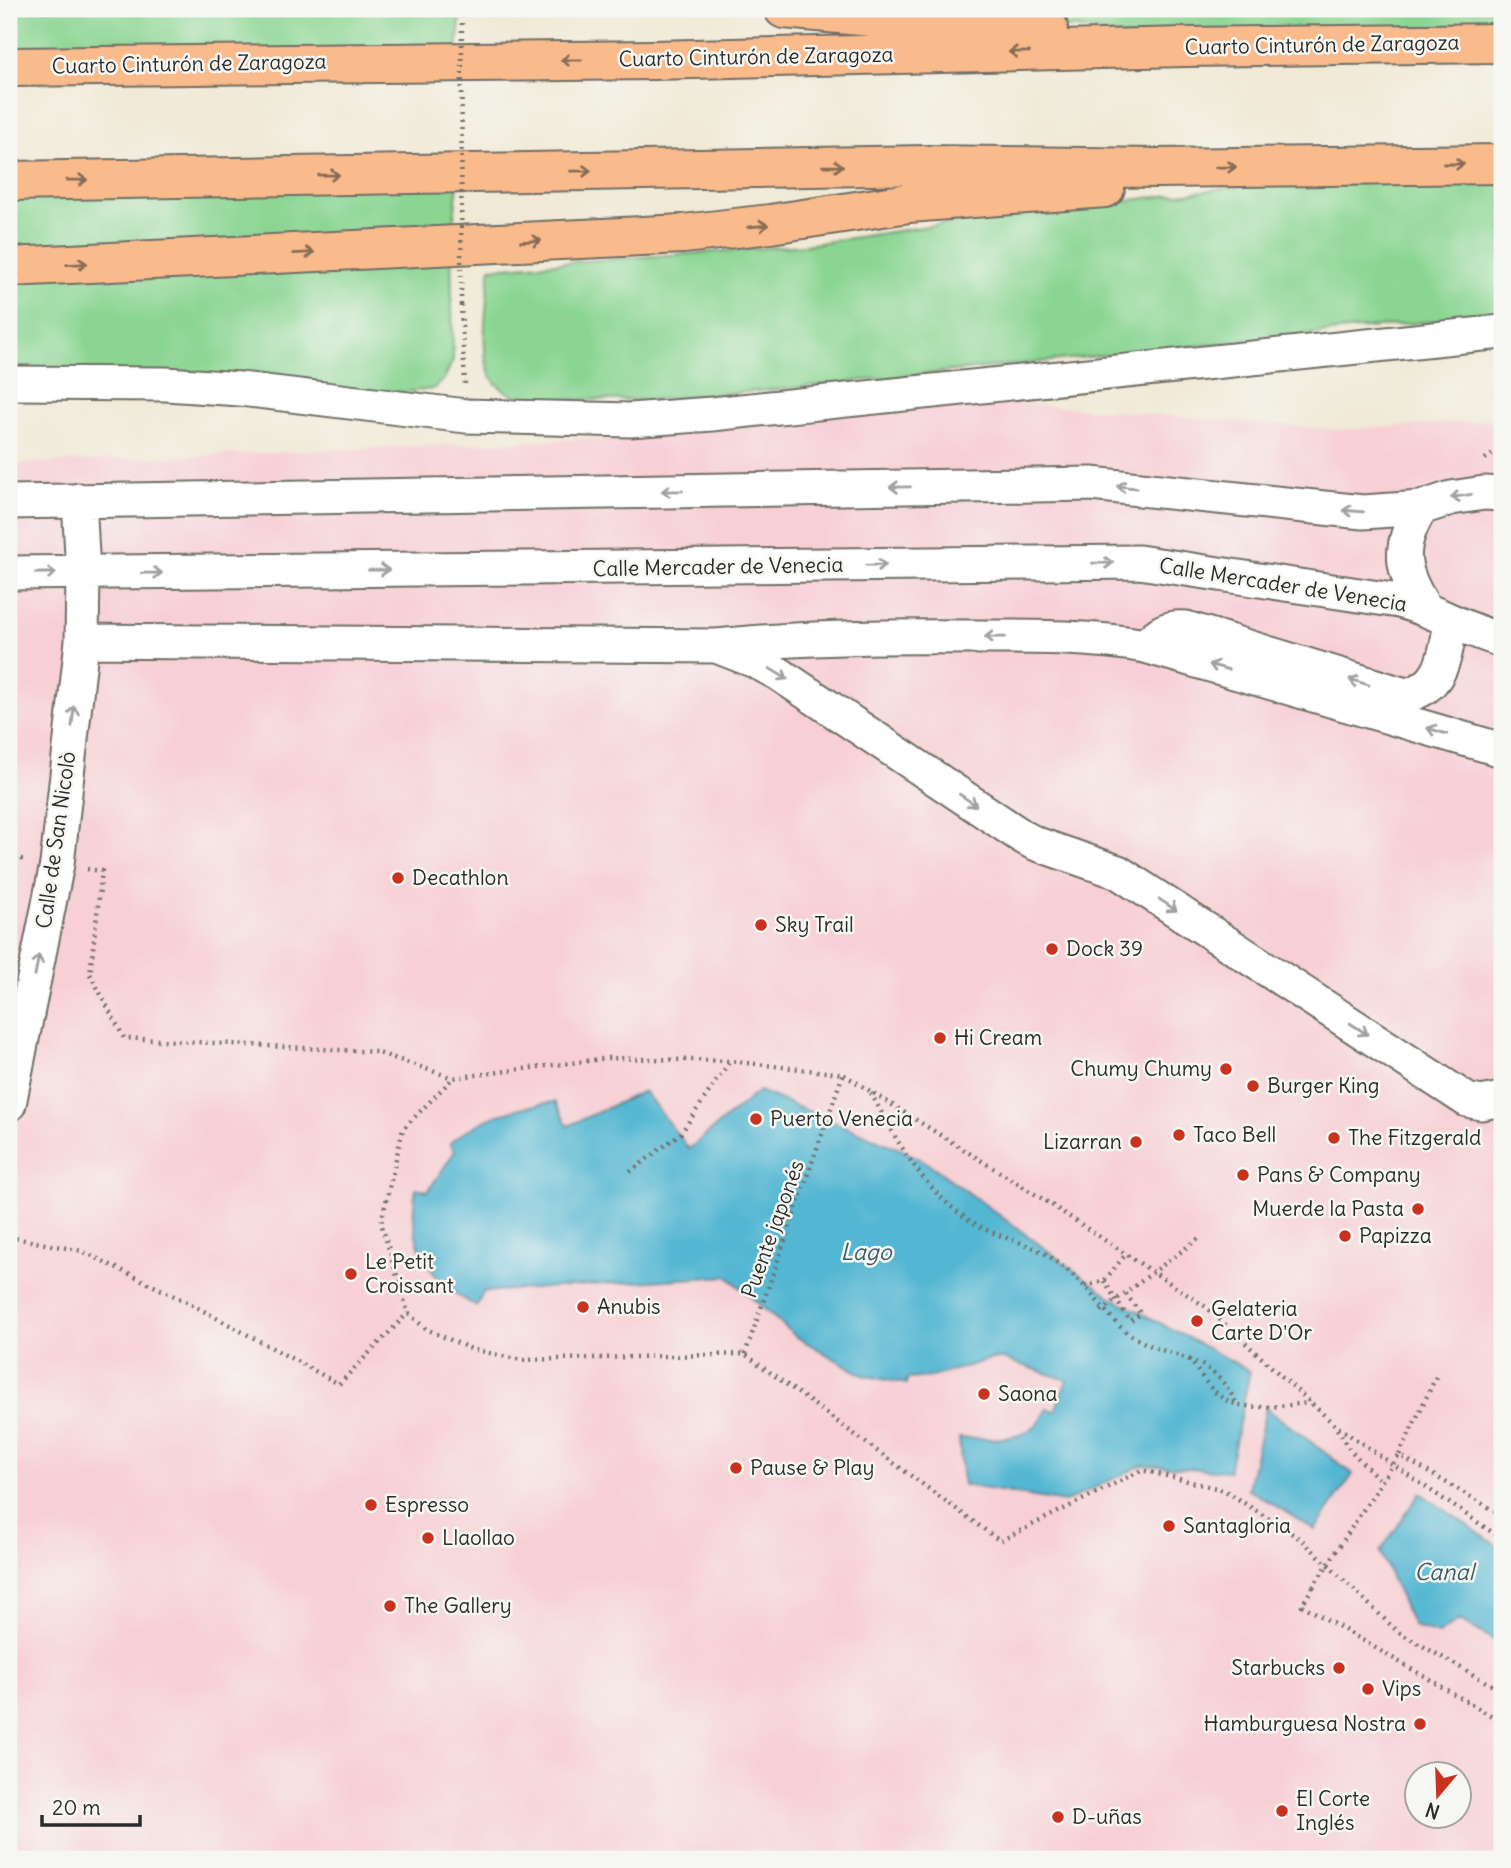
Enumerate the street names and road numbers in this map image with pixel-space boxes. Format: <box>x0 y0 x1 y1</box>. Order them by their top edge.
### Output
street label: Cuarto Cinturón de Zaragoza <box>1184 29 1460 60</box>
street label: Cuarto Cinturón de Zaragoza <box>618 41 894 72</box>
street label: Cuarto Cinturón de Zaragoza <box>51 48 327 79</box>
street label: Calle Mercader de Venecia <box>592 551 843 582</box>
street label: Calle Mercader de Venecia <box>1157 552 1409 617</box>
street label: Calle de San Nicolò <box>30 750 81 930</box>
street label: Puente japonés <box>735 1156 810 1301</box>

